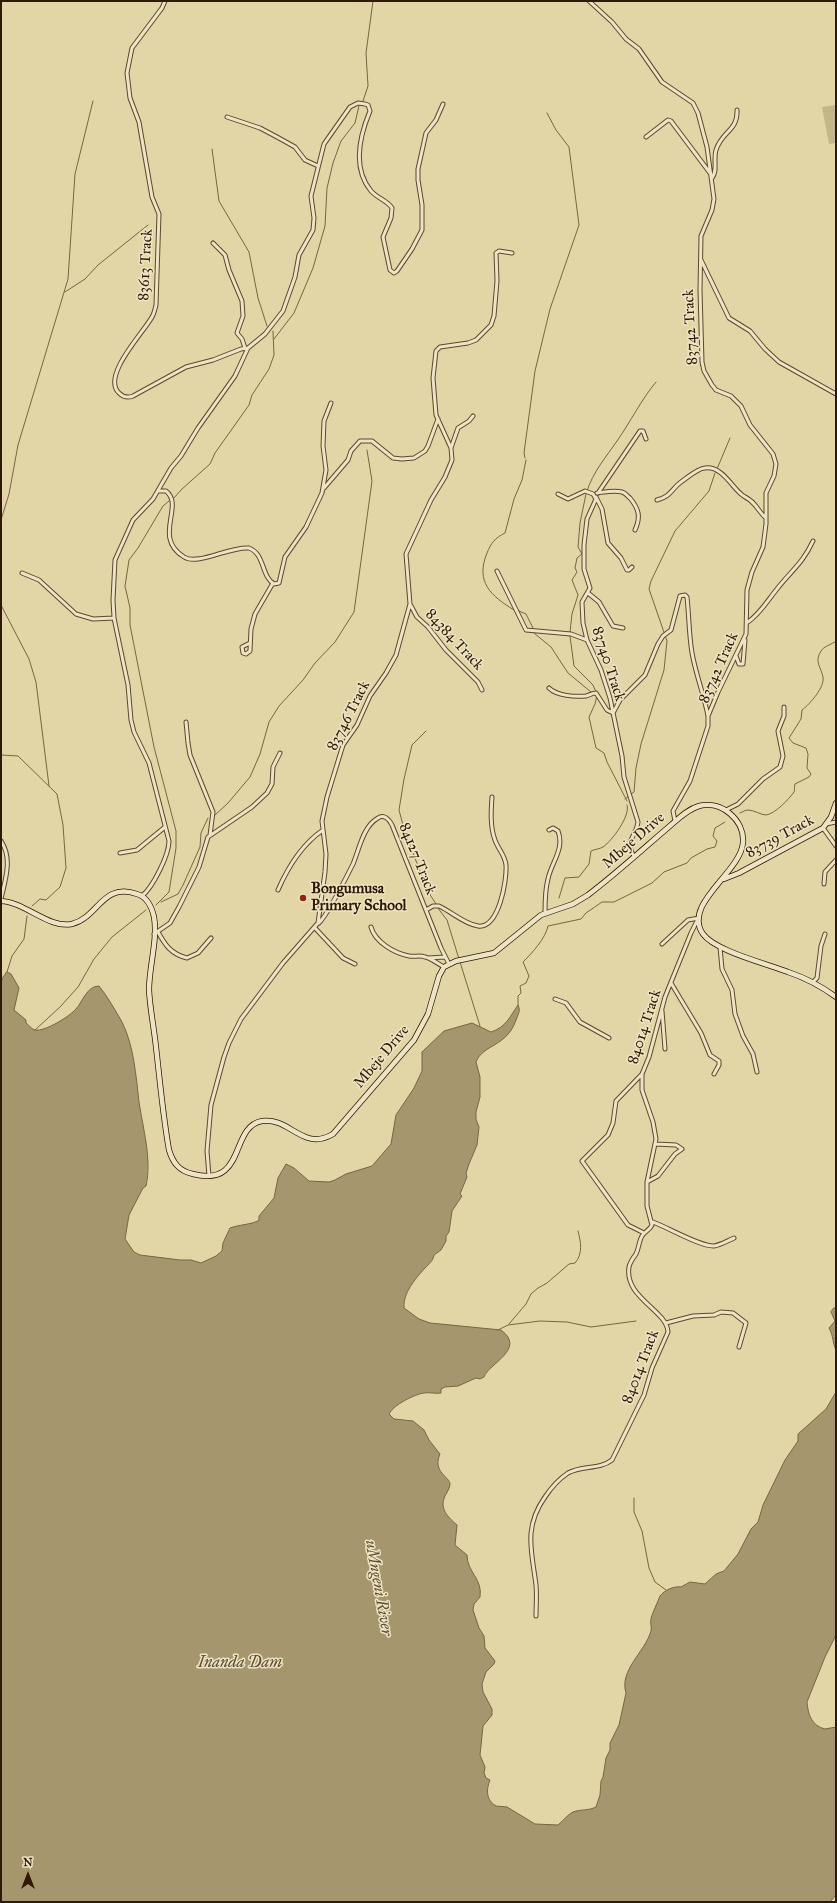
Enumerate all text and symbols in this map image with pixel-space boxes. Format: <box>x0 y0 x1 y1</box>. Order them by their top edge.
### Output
street label: 83613 Track <box>135 229 157 301</box>
street label: 83742 Track <box>680 289 702 365</box>
street label: 84384 Track <box>421 606 487 674</box>
street label: 83740 Track <box>588 625 628 703</box>
street label: 83742 Track <box>695 630 743 706</box>
street label: 83746 Track <box>324 678 374 754</box>
street label: Mbeje Drive <box>599 809 669 873</box>
street label: 83739 Track <box>743 812 817 862</box>
street label: 84127 Track <box>394 821 440 897</box>
place label: Bongumusa Primary School <box>311 880 407 915</box>
marker: Bongumusa Primary School <box>298 893 308 903</box>
street label: 84014 Track <box>624 987 666 1067</box>
street label: Mbeje Drive <box>350 1022 414 1092</box>
street label: 84014 Track <box>619 1328 663 1406</box>
water label: uMngeni River <box>360 1539 396 1637</box>
water label: Inanda Dam <box>198 1653 282 1673</box>
north arrow <box>8 1855 48 1895</box>
text: N <box>23 1856 33 1869</box>

